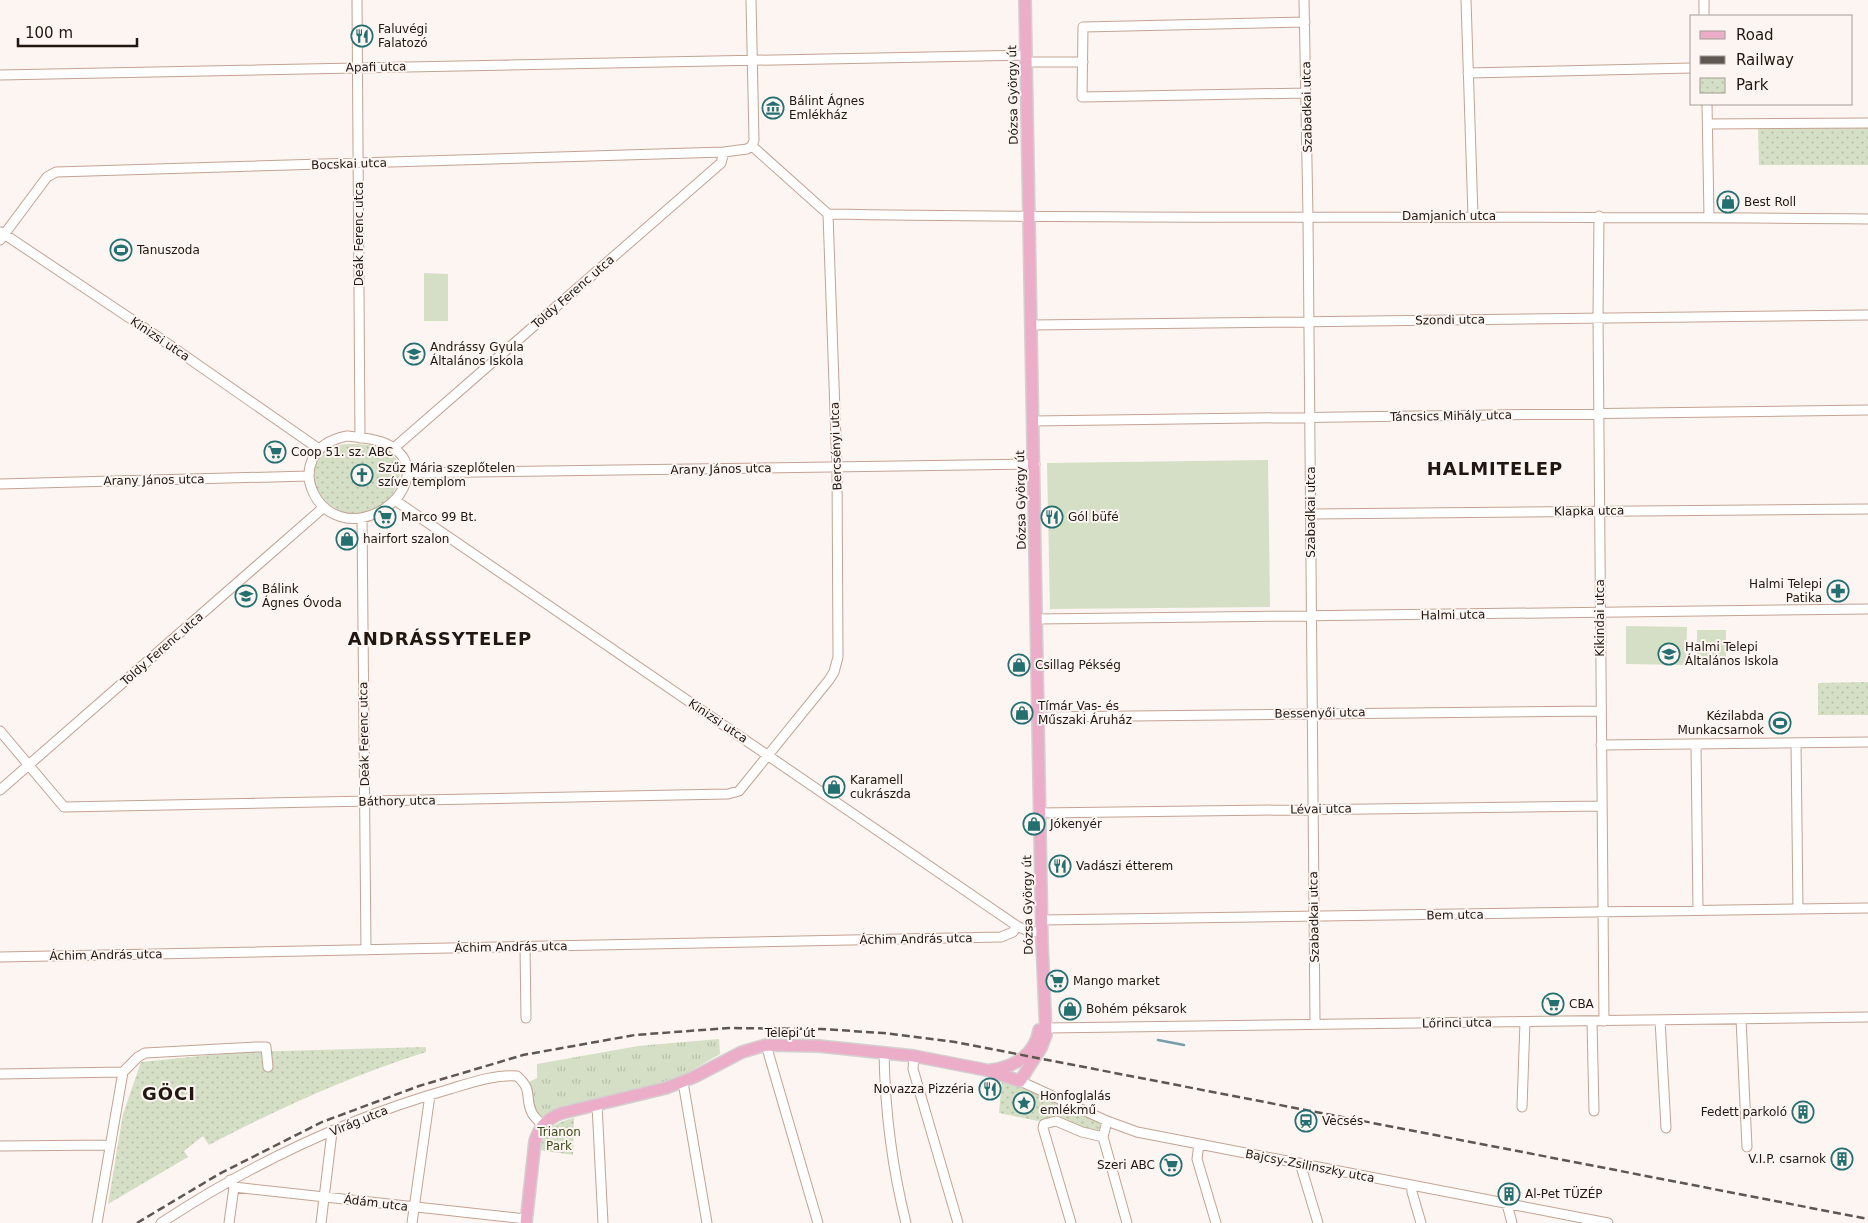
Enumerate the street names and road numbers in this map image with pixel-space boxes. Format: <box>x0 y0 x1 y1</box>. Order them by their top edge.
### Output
street label: Dózsa György út <box>1005 45 1021 145</box>
street label: Apafi utca <box>345 59 407 75</box>
street label: Szabadkai utca <box>1299 61 1315 153</box>
street label: Bocskai utca <box>311 156 387 172</box>
street label: Deák Ferenc utca <box>352 182 366 286</box>
street label: Damjanich utca <box>1402 209 1496 223</box>
street label: Toldy Ferenc utca <box>528 252 617 332</box>
street label: Szondi utca <box>1415 312 1485 328</box>
street label: Kinizsi utca <box>128 314 192 364</box>
street label: Bercsényi utca <box>827 401 845 491</box>
street label: Táncsics Mihály utca <box>1389 408 1512 424</box>
street label: Dózsa György út <box>1013 450 1029 550</box>
street label: Arany János utca <box>670 461 772 477</box>
street label: Szabadkai utca <box>1304 466 1318 558</box>
street label: Arany János utca <box>103 472 205 488</box>
street label: Klapka utca <box>1554 503 1624 519</box>
street label: Kikindai utca <box>1593 579 1607 657</box>
street label: Halmi utca <box>1420 607 1486 623</box>
street label: Toldy Ferenc utca <box>117 609 206 689</box>
street label: Deák Ferenc utca <box>356 682 372 786</box>
street label: Kinizsi utca <box>686 696 750 746</box>
street label: Bessenyői utca <box>1274 705 1366 721</box>
street label: Báthory utca <box>358 793 436 809</box>
street label: Lévai utca <box>1290 801 1352 817</box>
street label: Dózsa György út <box>1020 855 1036 955</box>
street label: Szabadkai utca <box>1306 871 1322 963</box>
street label: Bem utca <box>1426 908 1484 922</box>
street label: Áchim András utca <box>859 930 973 947</box>
street label: Áchim András utca <box>454 938 568 955</box>
street label: Áchim András utca <box>49 946 163 963</box>
street label: Lőrinci utca <box>1422 1015 1492 1031</box>
street label: Telepi út <box>764 1026 816 1040</box>
street label: Virág utca <box>328 1103 390 1139</box>
street label: Bajcsy-Zsilinszky utca <box>1244 1147 1376 1185</box>
street label: Ádám utca <box>343 1191 409 1214</box>

